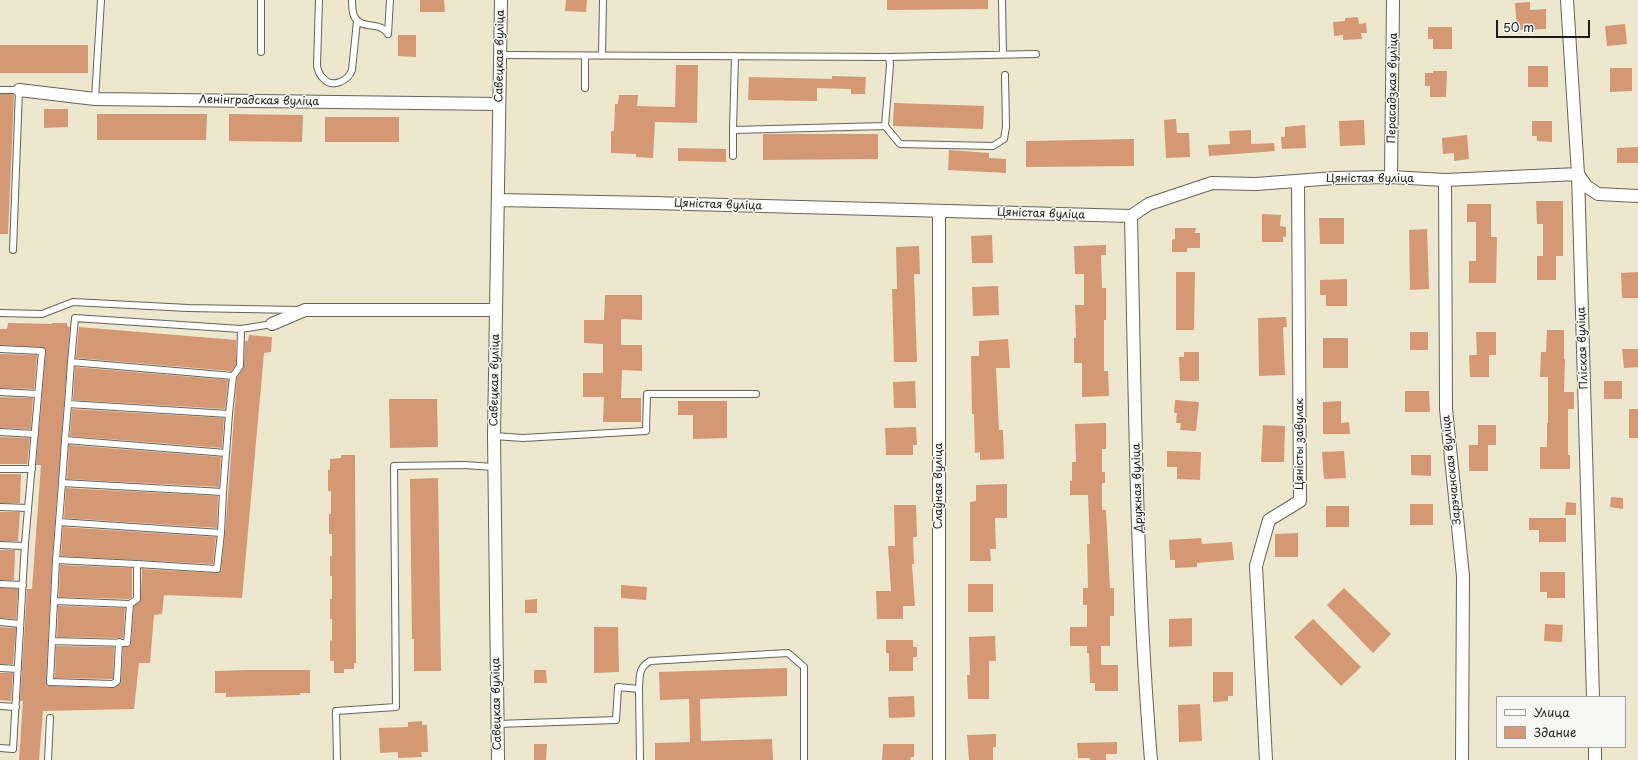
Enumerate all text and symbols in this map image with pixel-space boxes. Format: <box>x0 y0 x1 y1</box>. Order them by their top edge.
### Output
street label: Савецкая вуліца <box>493 9 507 103</box>
scale bar <box>1498 12 1592 38</box>
text: 50 m <box>1503 18 1534 36</box>
street label: Перасадзкая вуліца <box>1385 32 1401 144</box>
street label: Ленінградская вуліца <box>199 93 319 109</box>
street label: Цяністая вуліца <box>1326 172 1414 186</box>
street label: Цяністая вуліца <box>674 197 762 213</box>
street label: Цяністая вуліца <box>997 206 1085 222</box>
street label: Пліская вуліца <box>1575 307 1591 389</box>
street label: Савецкая вуліца <box>488 333 502 427</box>
street label: Цяністы завулак <box>1293 398 1307 490</box>
street label: Зарэчанская вуліца <box>1440 415 1464 525</box>
street label: Слаўная вуліца <box>932 443 946 529</box>
street label: Дружная вуліца <box>1130 443 1146 533</box>
street label: Савецкая вуліца <box>490 657 504 751</box>
legend <box>1496 696 1626 748</box>
text: Улица <box>1534 703 1570 721</box>
text: Здание <box>1534 723 1576 741</box>

